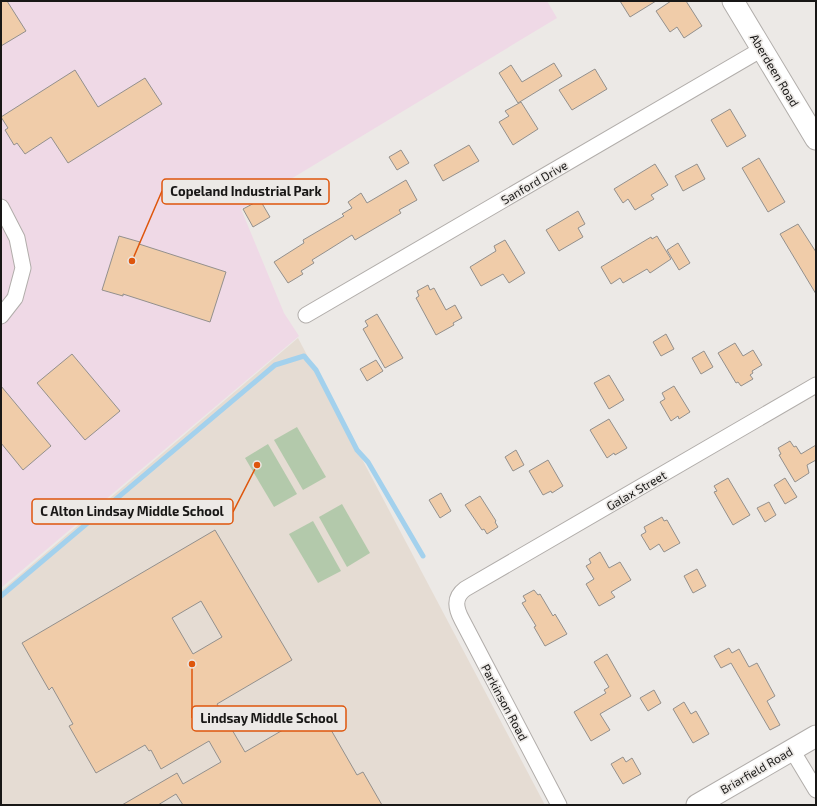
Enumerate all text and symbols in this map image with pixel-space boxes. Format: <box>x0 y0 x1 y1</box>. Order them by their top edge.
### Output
street label: Aberdeen Road <box>748 31 802 109</box>
street label: Sanford Drive <box>498 157 570 207</box>
callout: Copeland Industrial Park <box>162 179 329 204</box>
text: Copeland Industrial Park <box>170 183 322 199</box>
street label: Galax Street <box>604 467 669 513</box>
callout: C Alton Lindsay Middle School <box>32 499 233 524</box>
text: C Alton Lindsay Middle School <box>40 503 225 519</box>
street label: Parkinson Road <box>479 661 531 743</box>
callout: Lindsay Middle School <box>192 706 346 731</box>
text: Lindsay Middle School <box>200 710 338 726</box>
street label: Briarfield Road <box>717 744 795 796</box>

